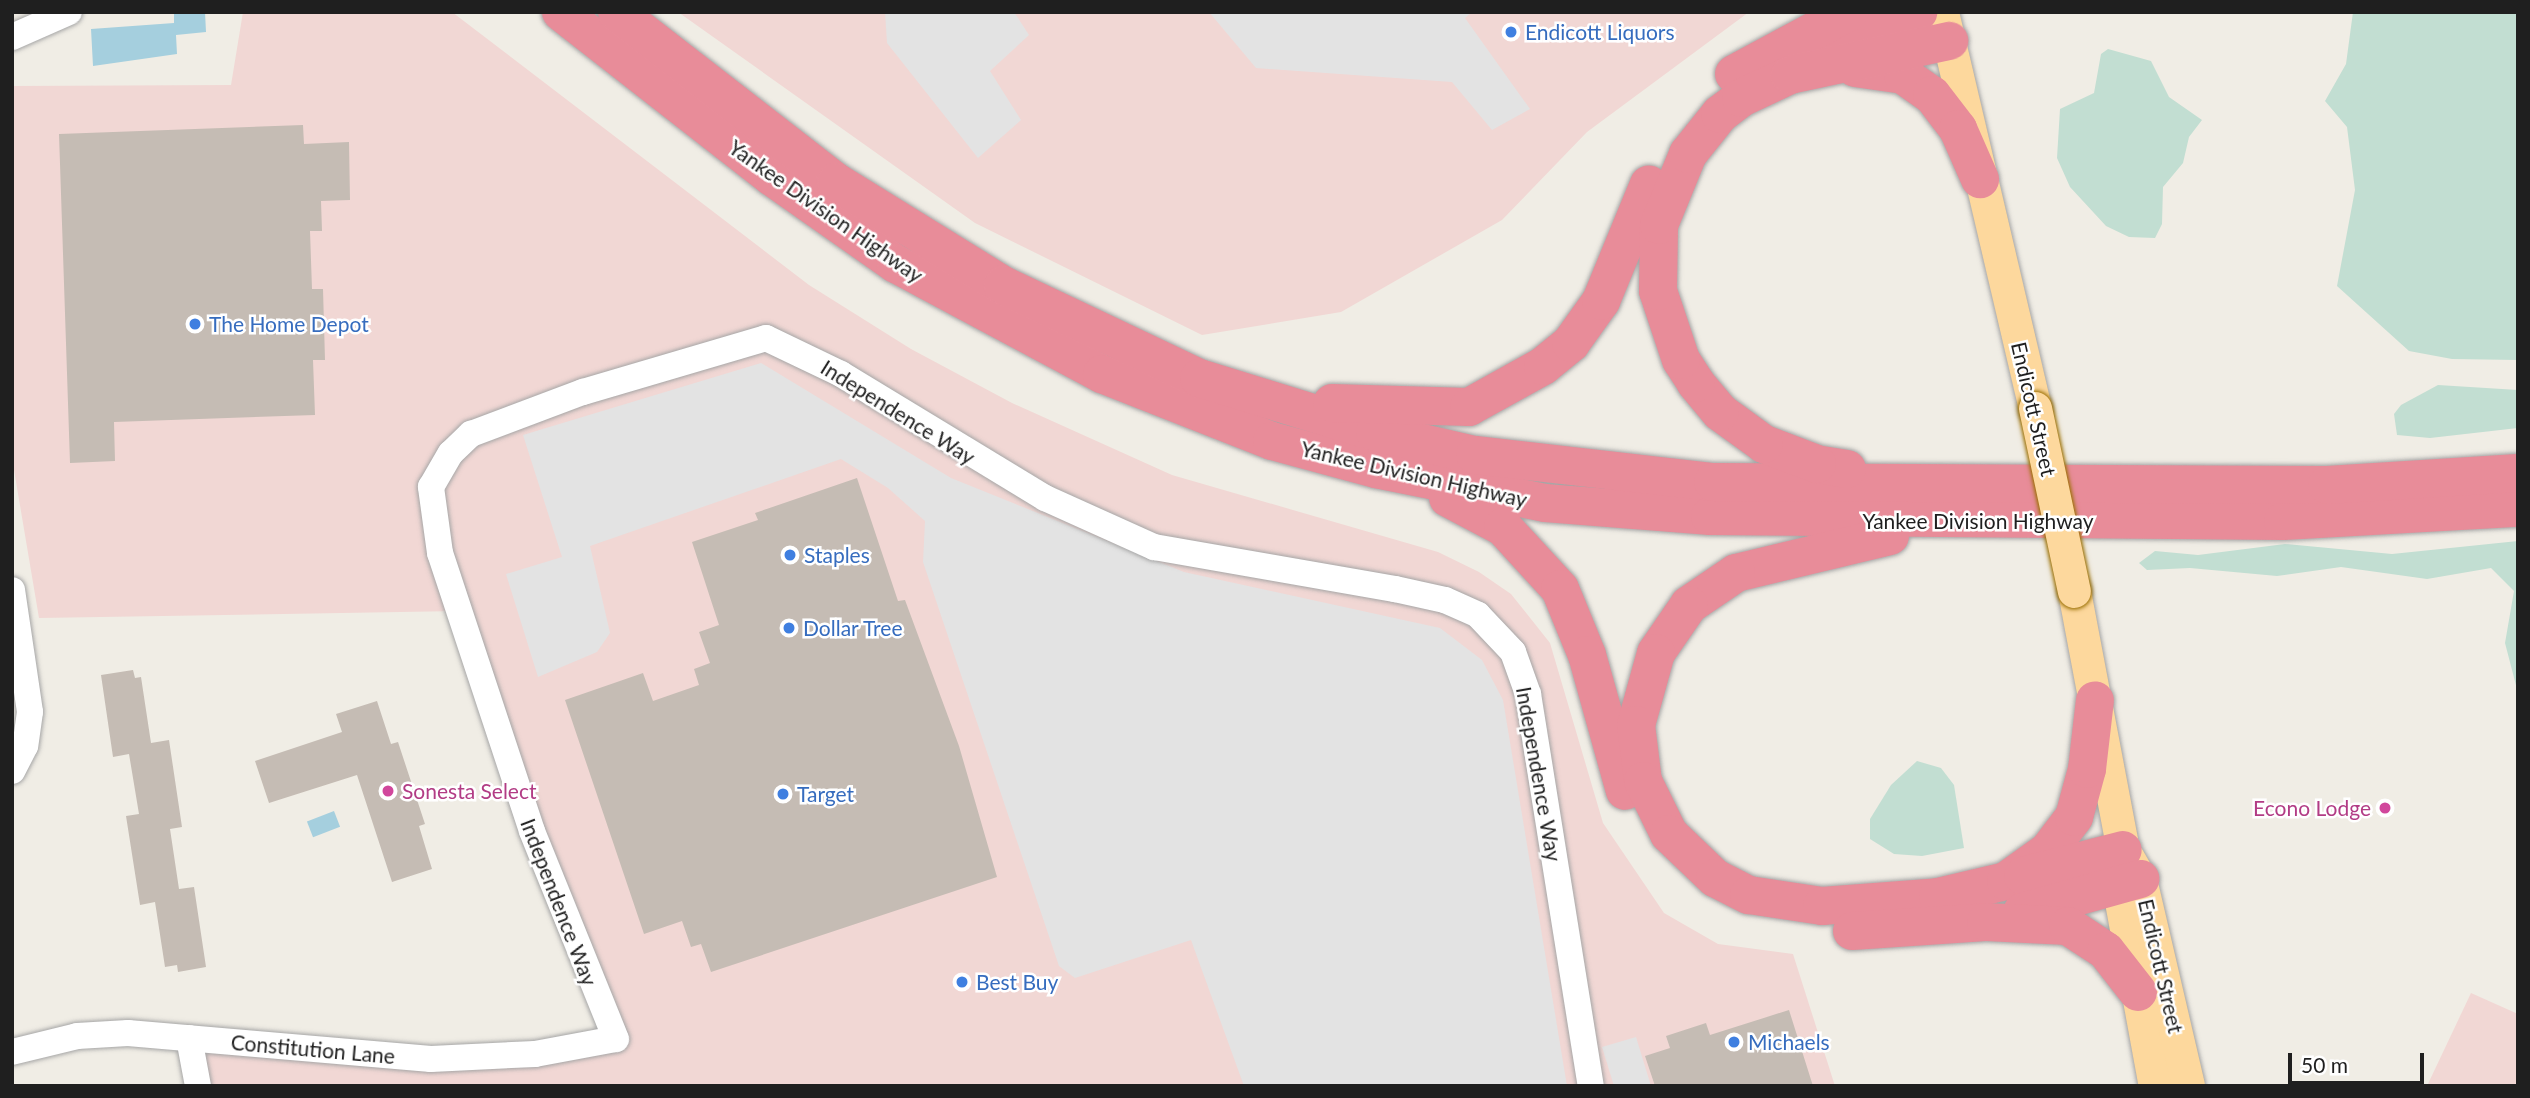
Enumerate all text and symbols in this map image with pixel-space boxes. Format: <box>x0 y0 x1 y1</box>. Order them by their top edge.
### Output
place label: Endicott Liquors <box>1525 19 1674 45</box>
marker: Endicott Liquors <box>1503 24 1519 40</box>
street label: Yankee Division Highway <box>724 134 928 288</box>
place label: The Home Depot <box>209 311 369 337</box>
marker: The Home Depot <box>187 316 203 332</box>
street label: Endicott Street <box>2006 339 2062 479</box>
street label: Independence Way <box>816 354 980 470</box>
street label: Yankee Division Highway <box>1299 436 1529 512</box>
street label: Yankee Division Highway <box>1862 508 2094 534</box>
place label: Staples <box>804 542 870 568</box>
marker: Staples <box>782 547 798 563</box>
place label: Dollar Tree <box>803 615 904 641</box>
marker: Dollar Tree <box>781 620 797 636</box>
street label: Independence Way <box>1511 685 1567 863</box>
place label: Sonesta Select <box>402 778 536 804</box>
place label: Target <box>797 781 854 807</box>
marker: Sonesta Select <box>380 783 396 799</box>
marker: Target <box>775 786 791 802</box>
place label: Econo Lodge <box>2253 795 2371 821</box>
marker: Econo Lodge <box>2377 800 2393 816</box>
street label: Independence Way <box>515 815 603 989</box>
street label: Endicott Street <box>2133 896 2189 1036</box>
place label: Best Buy <box>976 969 1058 995</box>
marker: Best Buy <box>954 974 970 990</box>
street label: Constitution Lane <box>230 1029 396 1069</box>
place label: Michaels <box>1748 1029 1830 1055</box>
marker: Michaels <box>1726 1034 1742 1050</box>
scale bar <box>2292 1038 2428 1082</box>
text: 50 m <box>2301 1052 2348 1077</box>

